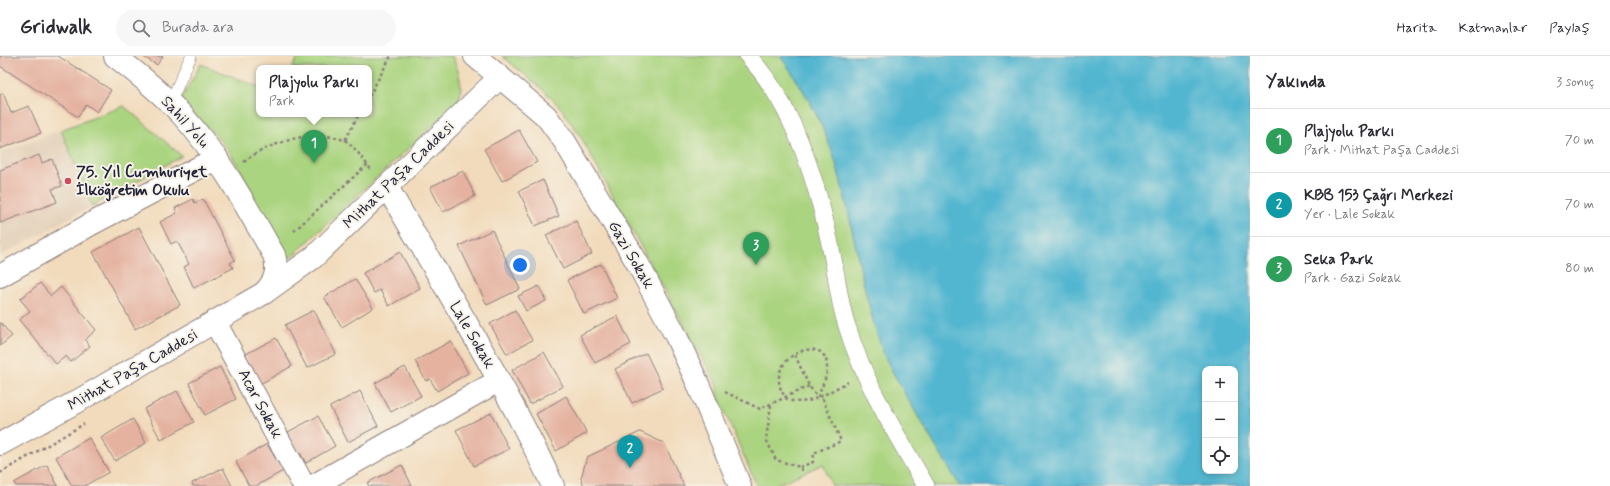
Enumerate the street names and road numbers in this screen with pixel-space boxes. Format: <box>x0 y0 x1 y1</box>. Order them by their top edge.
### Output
street label: Sahil Yolu <box>156 91 214 153</box>
street label: Mithat Paşa Caddesi <box>339 116 459 234</box>
street label: Gazi Sokak <box>603 217 659 293</box>
street label: Lale Sokak <box>444 297 500 373</box>
street label: Mithat Paşa Caddesi <box>64 324 202 416</box>
street label: Acar Sokak <box>233 365 287 443</box>

